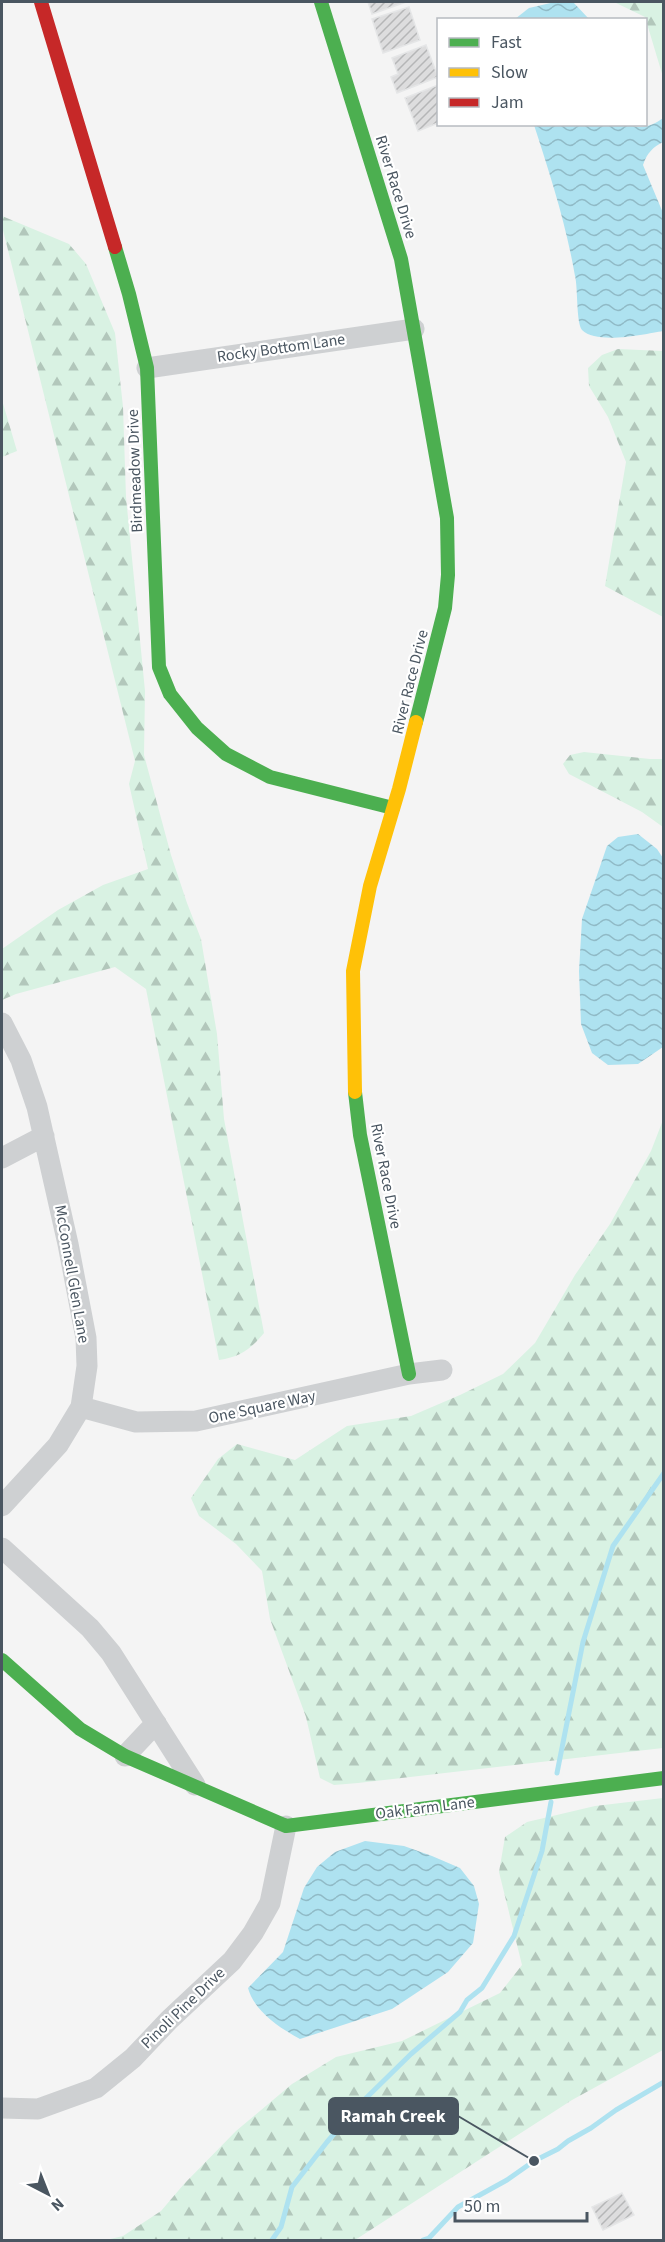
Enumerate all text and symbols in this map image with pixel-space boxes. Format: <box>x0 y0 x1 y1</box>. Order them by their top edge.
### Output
legend <box>437 18 647 126</box>
text: Fast <box>491 30 522 55</box>
text: Slow <box>491 60 528 85</box>
text: Jam <box>491 90 524 115</box>
street label: River Race Drive <box>370 133 422 241</box>
street label: Rocky Bottom Lane <box>215 328 347 368</box>
street label: Birdmeadow Drive <box>122 409 148 533</box>
street label: River Race Drive <box>386 627 434 737</box>
street label: River Race Drive <box>365 1121 407 1231</box>
street label: McConnell Glen Lane <box>49 1203 95 1345</box>
street label: One Square Way <box>206 1385 318 1429</box>
street label: Oak Farm Lane <box>374 1791 476 1825</box>
street label: Pinoli Pine Drive <box>136 1962 230 2054</box>
callout: Ramah Creek <box>329 2098 458 2134</box>
text: Ramah Creek <box>340 2104 446 2129</box>
north arrow <box>18 2164 78 2224</box>
scale bar <box>455 2185 587 2223</box>
text: N <box>46 2193 69 2216</box>
text: 50 m <box>464 2194 500 2219</box>

